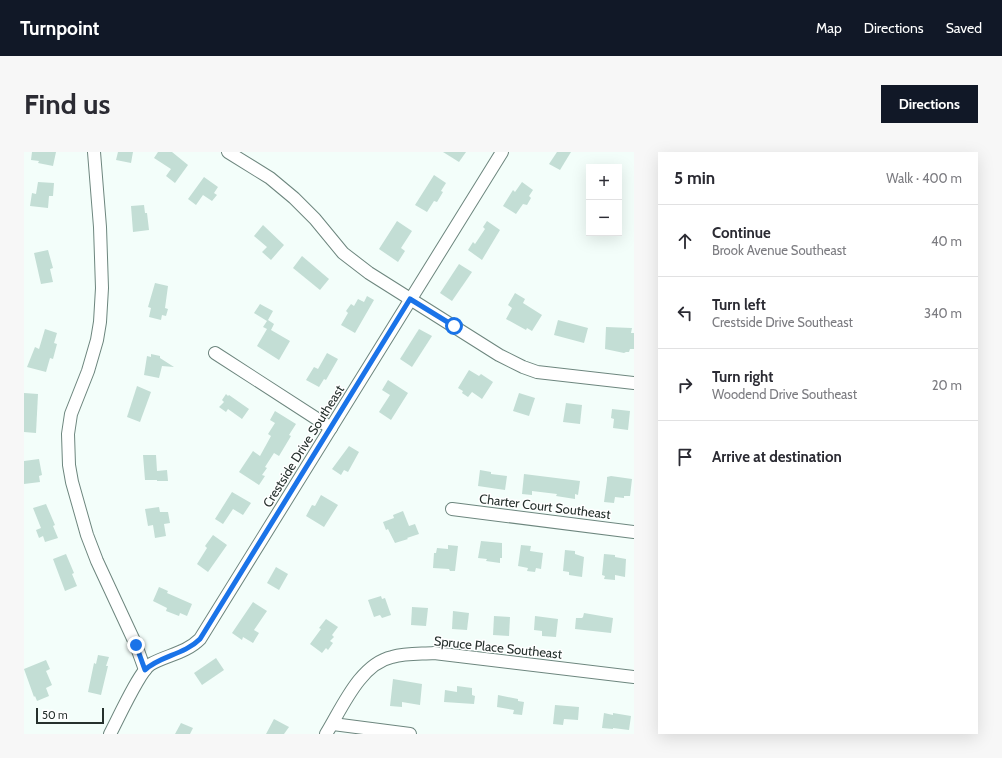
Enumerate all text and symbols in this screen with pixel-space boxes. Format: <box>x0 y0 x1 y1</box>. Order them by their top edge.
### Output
text: Turnpoint <box>20 17 99 40</box>
text: Map <box>816 19 842 37</box>
text: Directions <box>864 19 924 37</box>
text: Saved <box>946 19 982 37</box>
button: Directions <box>881 85 978 123</box>
text: Find us <box>24 87 110 121</box>
map controls <box>586 164 622 236</box>
button: + <box>586 164 622 200</box>
text: 5 min <box>674 168 715 188</box>
text: Walk · 400 m <box>886 170 962 186</box>
button: − <box>586 200 622 236</box>
text: Continue <box>712 224 771 242</box>
icon: ahead <box>674 230 696 252</box>
text: 40 m <box>931 233 962 249</box>
text: Brook Avenue Southeast <box>712 242 846 258</box>
text: Turn left <box>712 296 766 314</box>
icon: left <box>674 302 696 324</box>
text: 340 m <box>924 305 962 321</box>
text: Crestside Drive Southeast <box>712 314 853 330</box>
route start <box>445 317 463 335</box>
text: Turn right <box>712 368 773 386</box>
icon: right <box>674 374 696 396</box>
text: 20 m <box>932 377 962 393</box>
street label: Crestside Drive Southeast <box>259 381 347 510</box>
text: Woodend Drive Southeast <box>712 386 857 402</box>
icon: arrive <box>674 446 696 468</box>
text: Arrive at destination <box>712 448 842 466</box>
street label: Charter Court Southeast <box>478 490 612 522</box>
street label: Spruce Place Southeast <box>433 632 563 662</box>
route end <box>127 636 145 654</box>
scale bar <box>36 706 104 725</box>
text: 50 m <box>42 708 68 722</box>

